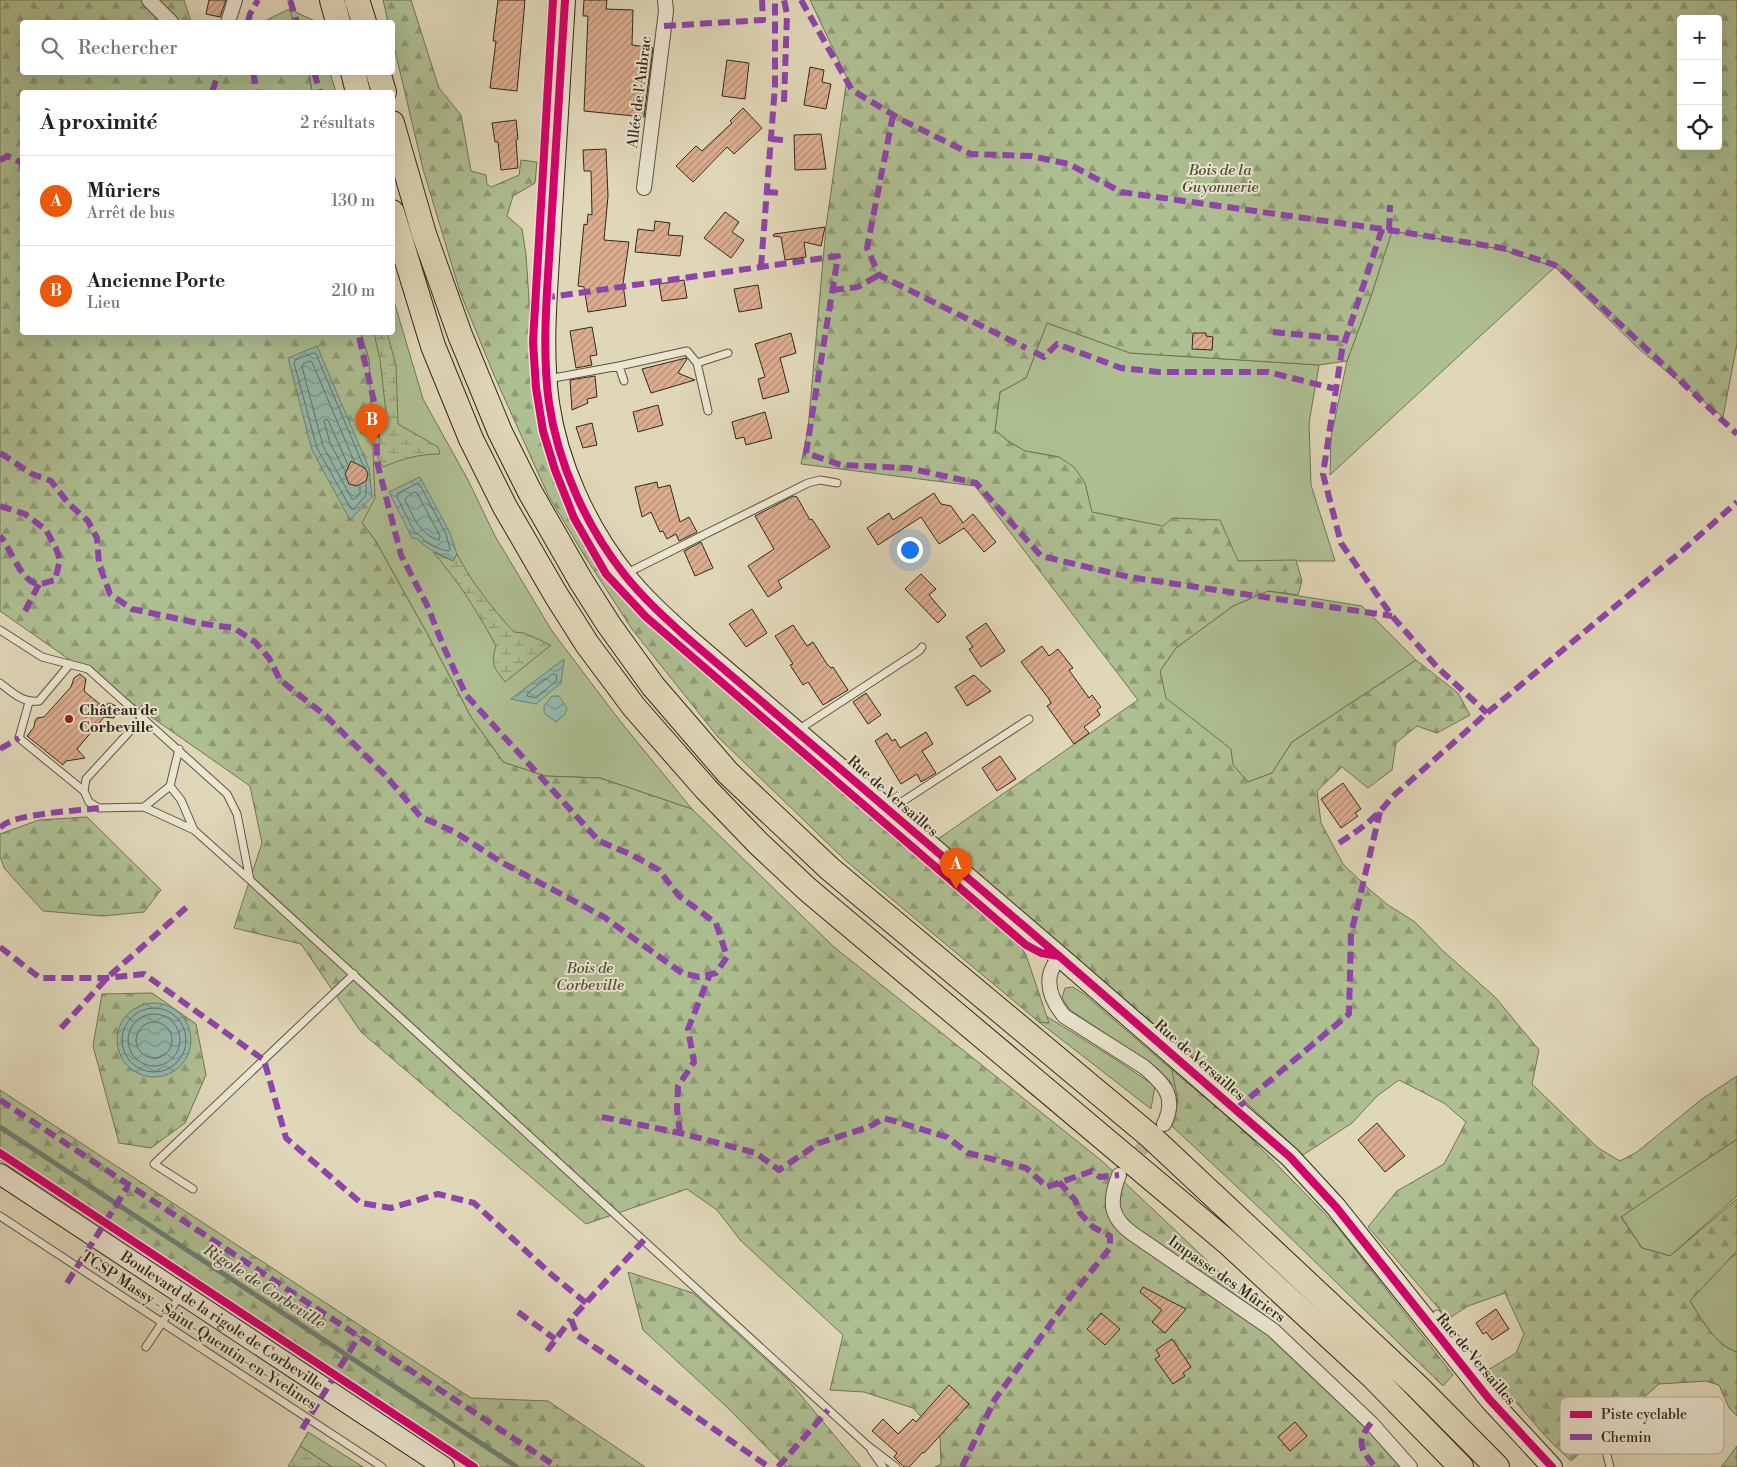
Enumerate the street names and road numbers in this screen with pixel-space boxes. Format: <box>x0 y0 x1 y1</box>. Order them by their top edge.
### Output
street label: Allée de l'Aubrac <box>623 35 656 150</box>
street label: Rue de Versailles <box>843 752 942 841</box>
street label: Rue de Versailles <box>1150 1016 1249 1105</box>
street label: Impasse des Mûriers <box>1164 1232 1289 1327</box>
street label: TCSP Massy - Saint-Quentin-en-Yvelines <box>77 1247 320 1414</box>
street label: Boulevard de la rigole de Corbeville <box>116 1247 327 1395</box>
street label: Rue de Versailles <box>1432 1309 1520 1409</box>

